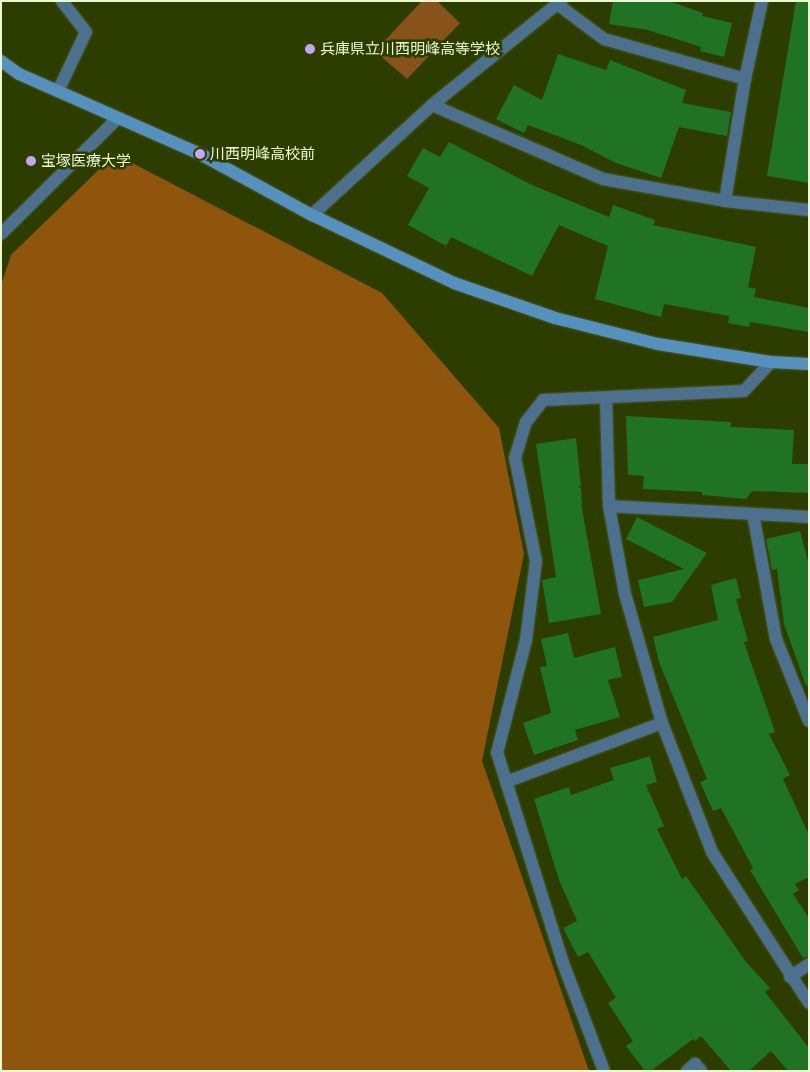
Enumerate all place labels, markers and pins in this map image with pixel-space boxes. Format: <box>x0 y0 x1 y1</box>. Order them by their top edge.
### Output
place label: 兵庫県立川西明峰高等学校 <box>320 40 500 58</box>
marker: 兵庫県立川西明峰高等学校 <box>304 43 316 55</box>
place label: 川西明峰高校前 <box>210 145 315 163</box>
marker: 川西明峰高校前 <box>194 148 206 160</box>
place label: 宝塚医療大学 <box>41 152 131 170</box>
marker: 宝塚医療大学 <box>25 155 37 167</box>

